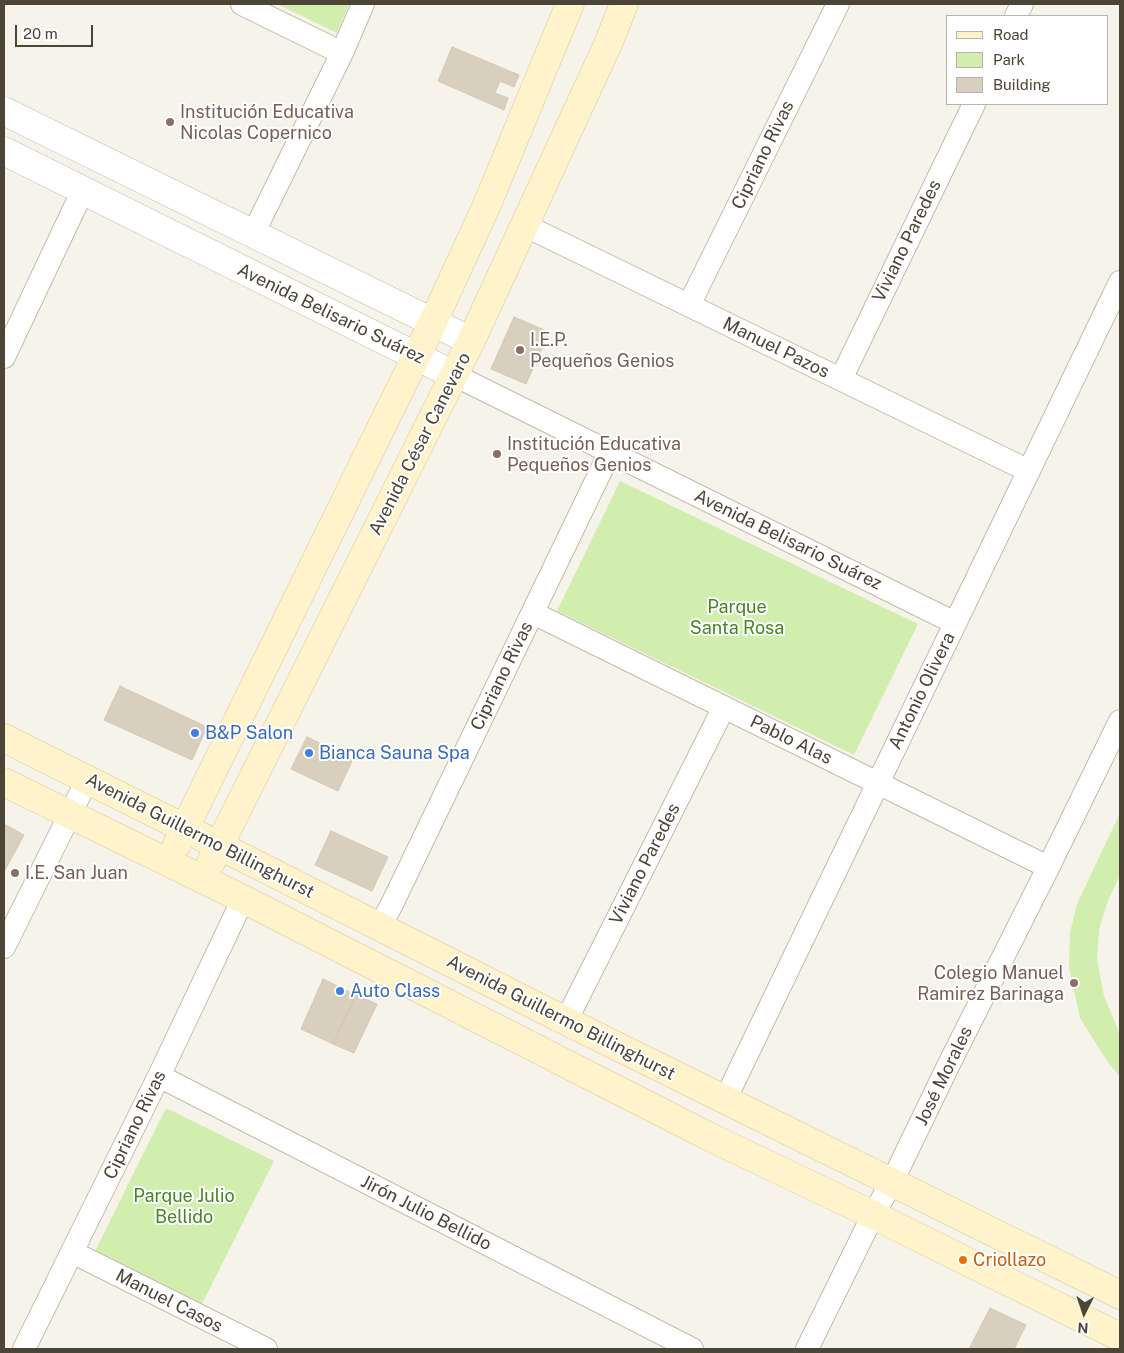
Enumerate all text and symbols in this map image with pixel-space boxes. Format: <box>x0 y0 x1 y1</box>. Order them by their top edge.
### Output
scale bar <box>18 15 95 47</box>
legend <box>946 15 1109 105</box>
text: 20 m <box>23 25 58 42</box>
text: Road <box>993 26 1029 43</box>
text: Park <box>993 51 1025 68</box>
text: Building <box>993 76 1051 93</box>
street label: Cipriano Rivas <box>727 97 799 213</box>
place label: Institución Educativa Nicolas Copernico <box>180 101 354 144</box>
marker: Institución Educativa Nicolas Copernico <box>164 116 176 128</box>
street label: Viviano Paredes <box>868 176 946 306</box>
street label: Avenida Belisario Suárez <box>234 259 428 369</box>
street label: Manuel Pazos <box>719 313 833 383</box>
place label: I.E.P. Pequeños Genios <box>530 329 674 372</box>
marker: I.E.P. Pequeños Genios <box>514 344 526 356</box>
street label: Avenida César Canevaro <box>364 349 476 539</box>
place label: Institución Educativa Pequeños Genios <box>507 433 681 476</box>
marker: Institución Educativa Pequeños Genios <box>491 448 503 460</box>
street label: Avenida Belisario Suárez <box>691 485 885 595</box>
park label: Parque Santa Rosa <box>690 596 784 638</box>
street label: Cipriano Rivas <box>466 618 538 734</box>
street label: Antonio Olivera <box>884 629 960 753</box>
street label: Pablo Alas <box>746 711 836 769</box>
place label: B&P Salon <box>205 722 293 744</box>
marker: B&P Salon <box>189 727 201 739</box>
place label: Bianca Sauna Spa <box>319 742 470 764</box>
marker: Bianca Sauna Spa <box>303 747 315 759</box>
street label: Avenida Guillermo Billinghurst <box>82 769 318 903</box>
street label: Viviano Paredes <box>605 800 685 928</box>
place label: I.E. San Juan <box>25 862 128 884</box>
marker: I.E. San Juan <box>9 867 21 879</box>
street label: Avenida Guillermo Billinghurst <box>443 951 679 1085</box>
place label: Colegio Manuel Ramirez Barinaga <box>917 962 1064 1004</box>
marker: Colegio Manuel Ramirez Barinaga <box>1068 977 1080 989</box>
place label: Auto Class <box>350 980 440 1002</box>
marker: Auto Class <box>334 985 346 997</box>
street label: José Morales <box>911 1023 977 1129</box>
street label: Cipriano Rivas <box>99 1067 171 1183</box>
street label: Jirón Julio Bellido <box>357 1171 495 1255</box>
park label: Parque Julio Bellido <box>133 1185 235 1228</box>
place label: Criollazo <box>973 1249 1046 1271</box>
marker: Criollazo <box>957 1254 969 1266</box>
street label: Manuel Casos <box>112 1265 226 1337</box>
north arrow <box>1059 1288 1109 1338</box>
text: N <box>1077 1320 1089 1336</box>

